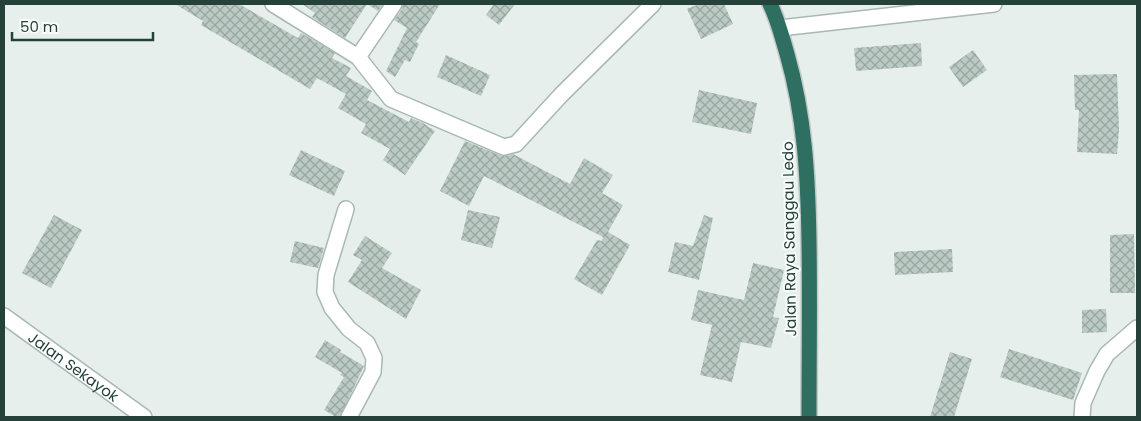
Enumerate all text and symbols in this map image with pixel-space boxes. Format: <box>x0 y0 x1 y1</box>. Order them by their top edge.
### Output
scale bar <box>12 10 154 42</box>
text: 50 m <box>20 16 58 37</box>
street label: Jalan Raya Sanggau Ledo <box>777 141 801 337</box>
street label: Jalan Sekayok <box>24 326 124 406</box>

